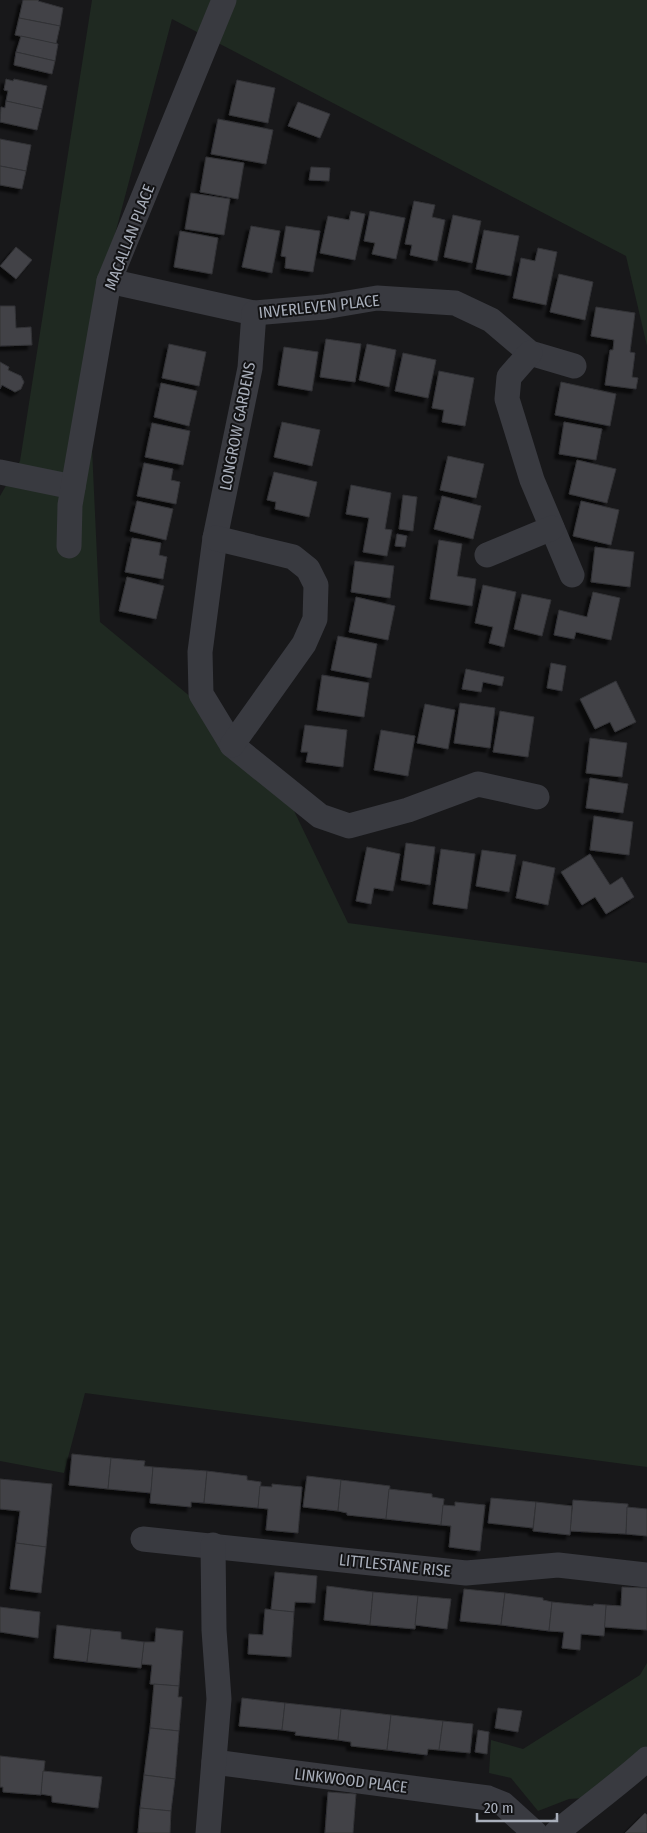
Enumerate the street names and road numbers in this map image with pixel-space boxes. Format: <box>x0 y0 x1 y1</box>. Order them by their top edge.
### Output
street label: MACALLAN PLACE <box>101 182 158 293</box>
street label: INVERLEVEN PLACE <box>258 291 380 322</box>
street label: LONGROW GARDENS <box>216 360 259 492</box>
street label: LITTLESTANE RISE <box>338 1550 452 1581</box>
street label: LINKWOOD PLACE <box>293 1764 409 1797</box>

